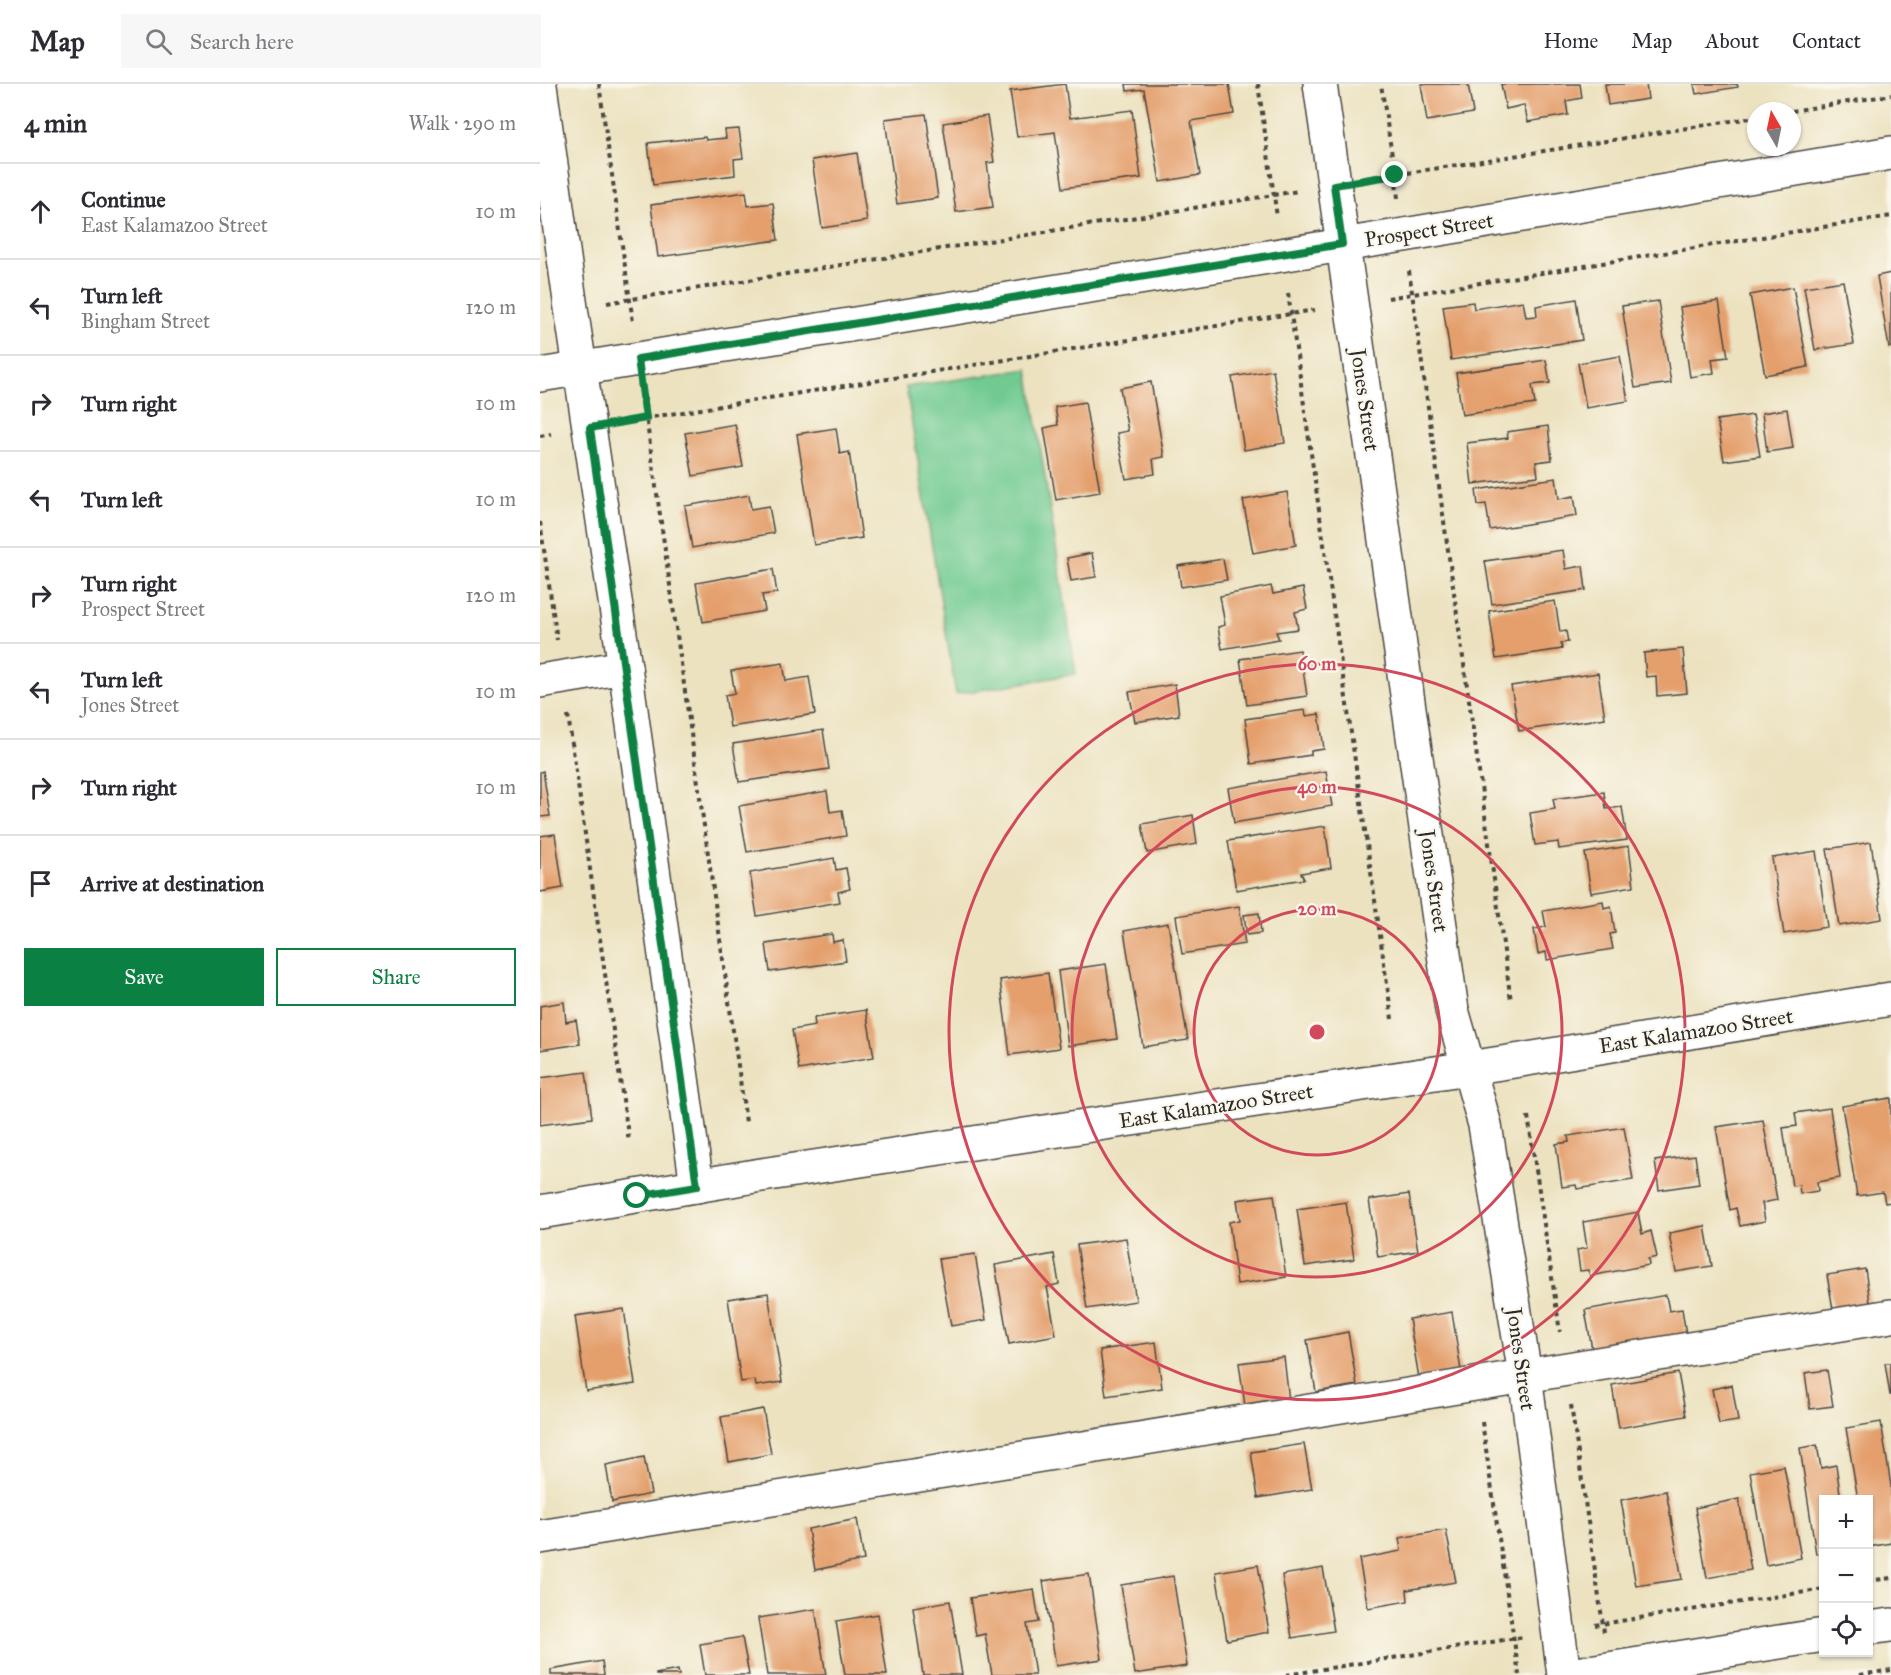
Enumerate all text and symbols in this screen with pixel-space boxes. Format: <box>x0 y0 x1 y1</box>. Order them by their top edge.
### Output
search box <box>121 14 541 68</box>
text: Map <box>30 24 85 59</box>
icon: search <box>142 25 175 58</box>
text: Search here <box>190 28 294 55</box>
text: Home <box>1543 28 1598 54</box>
text: Map <box>1631 28 1672 54</box>
text: About <box>1705 28 1759 54</box>
text: Contact <box>1792 28 1861 54</box>
north arrow <box>1747 102 1801 156</box>
text: 4 min <box>24 107 87 139</box>
text: Walk · 290 m <box>408 111 516 135</box>
route end <box>1381 161 1407 187</box>
text: Continue <box>81 186 166 213</box>
icon: ahead <box>24 195 57 228</box>
text: 10 m <box>475 199 516 223</box>
street label: Prospect Street <box>1363 207 1496 253</box>
text: East Kalamazoo Street <box>81 213 268 237</box>
text: Turn left <box>81 282 163 309</box>
icon: left <box>24 291 57 324</box>
text: 120 m <box>465 295 516 319</box>
text: Bingham Street <box>81 309 210 333</box>
street label: Jones Street <box>1345 345 1385 453</box>
icon: right <box>24 387 57 420</box>
text: Turn right <box>81 390 177 417</box>
text: 10 m <box>475 391 516 415</box>
icon: left <box>24 483 57 516</box>
text: Turn left <box>81 486 163 513</box>
text: 10 m <box>475 487 516 511</box>
text: Turn right <box>81 570 177 597</box>
icon: right <box>24 579 57 612</box>
text: 120 m <box>465 583 516 607</box>
text: Prospect Street <box>81 597 205 621</box>
text: 60 m <box>1298 653 1337 675</box>
text: Turn left <box>81 666 163 693</box>
icon: left <box>24 675 57 708</box>
text: 10 m <box>475 679 516 703</box>
text: Jones Street <box>81 693 179 717</box>
icon: right <box>24 771 57 804</box>
text: Turn right <box>81 774 177 801</box>
text: 10 m <box>475 775 516 799</box>
text: 40 m <box>1297 776 1338 799</box>
street label: Jones Street <box>1414 826 1454 934</box>
icon: arrive <box>24 867 57 900</box>
text: Arrive at destination <box>81 870 264 897</box>
text: 20 m <box>1298 898 1337 920</box>
button: Save <box>24 948 264 1006</box>
button: Share <box>276 948 516 1006</box>
street label: East Kalamazoo Street <box>1597 1003 1796 1059</box>
centre of rings <box>1307 1022 1327 1042</box>
street label: East Kalamazoo Street <box>1117 1078 1316 1134</box>
route start <box>623 1182 649 1208</box>
street label: Jones Street <box>1501 1304 1541 1412</box>
map controls <box>1819 1495 1873 1657</box>
button: + <box>1819 1495 1873 1549</box>
button: − <box>1819 1549 1873 1603</box>
button: locate <box>1819 1603 1873 1657</box>

